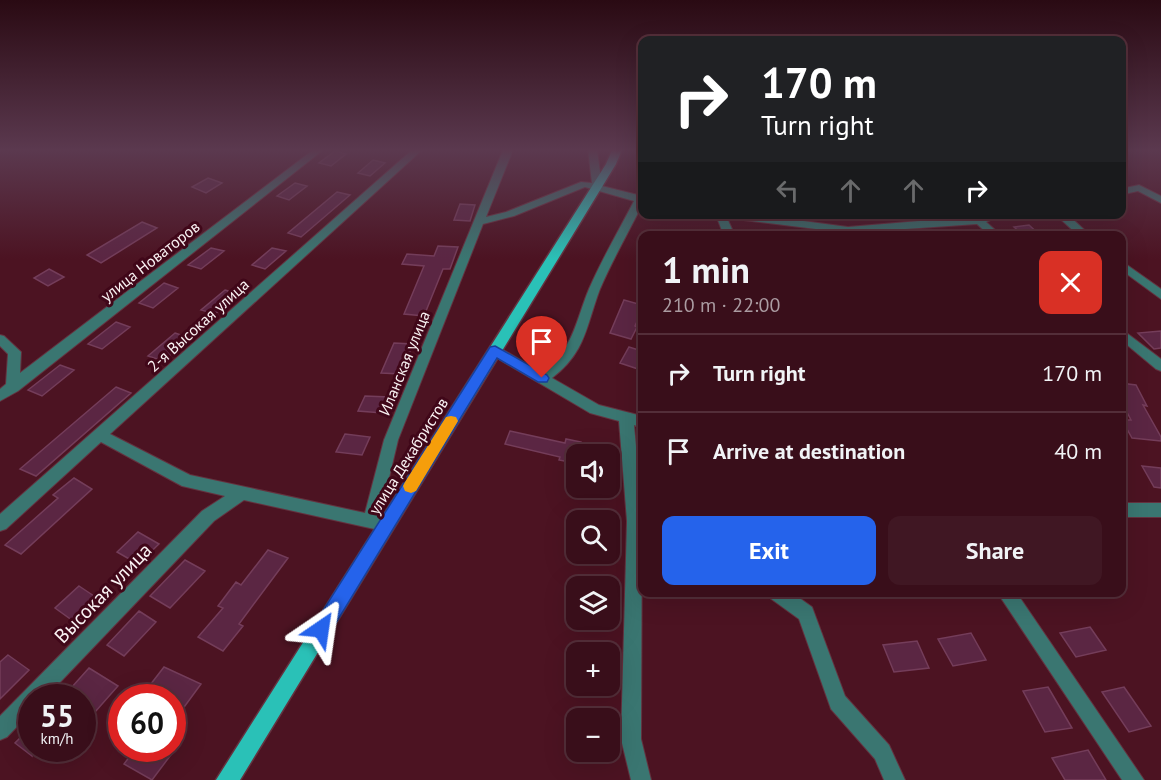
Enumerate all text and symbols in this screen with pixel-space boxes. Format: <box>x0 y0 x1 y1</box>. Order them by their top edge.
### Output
text: 170 m <box>761 55 877 110</box>
icon: right <box>662 60 740 138</box>
text: Turn right <box>761 108 874 142</box>
icon: left <box>771 174 804 207</box>
icon: ahead <box>834 174 867 207</box>
icon: ahead <box>897 174 930 207</box>
icon: right <box>960 174 993 207</box>
street label: улица Новаторов <box>97 216 204 306</box>
text: 1 min <box>662 246 750 293</box>
button: close <box>1039 251 1102 314</box>
street label: 2-я Высокая улица <box>143 274 253 376</box>
text: 210 m · 22:00 <box>662 292 780 318</box>
street label: Иланская улица <box>374 308 434 418</box>
pin <box>516 316 567 378</box>
icon: arrive <box>525 325 558 358</box>
icon: right <box>662 357 695 390</box>
text: Turn right <box>713 359 805 387</box>
text: 170 m <box>1042 359 1102 387</box>
street label: улица Декабристов <box>364 394 452 518</box>
icon: arrive <box>662 435 695 468</box>
text: Arrive at destination <box>713 437 905 465</box>
text: 40 m <box>1054 437 1102 465</box>
map controls <box>566 444 620 762</box>
button: sound <box>566 444 620 498</box>
button: search <box>566 510 620 564</box>
button: Exit <box>662 516 876 585</box>
button: Share <box>888 516 1102 585</box>
street label: Высокая улица <box>49 537 157 649</box>
button: layers <box>566 576 620 630</box>
position arrow <box>289 597 353 661</box>
button: + <box>566 642 620 696</box>
speed limit sign: 60 <box>108 684 186 762</box>
text: 55 <box>40 696 74 735</box>
button: − <box>566 708 620 762</box>
text: km/h <box>41 729 73 748</box>

